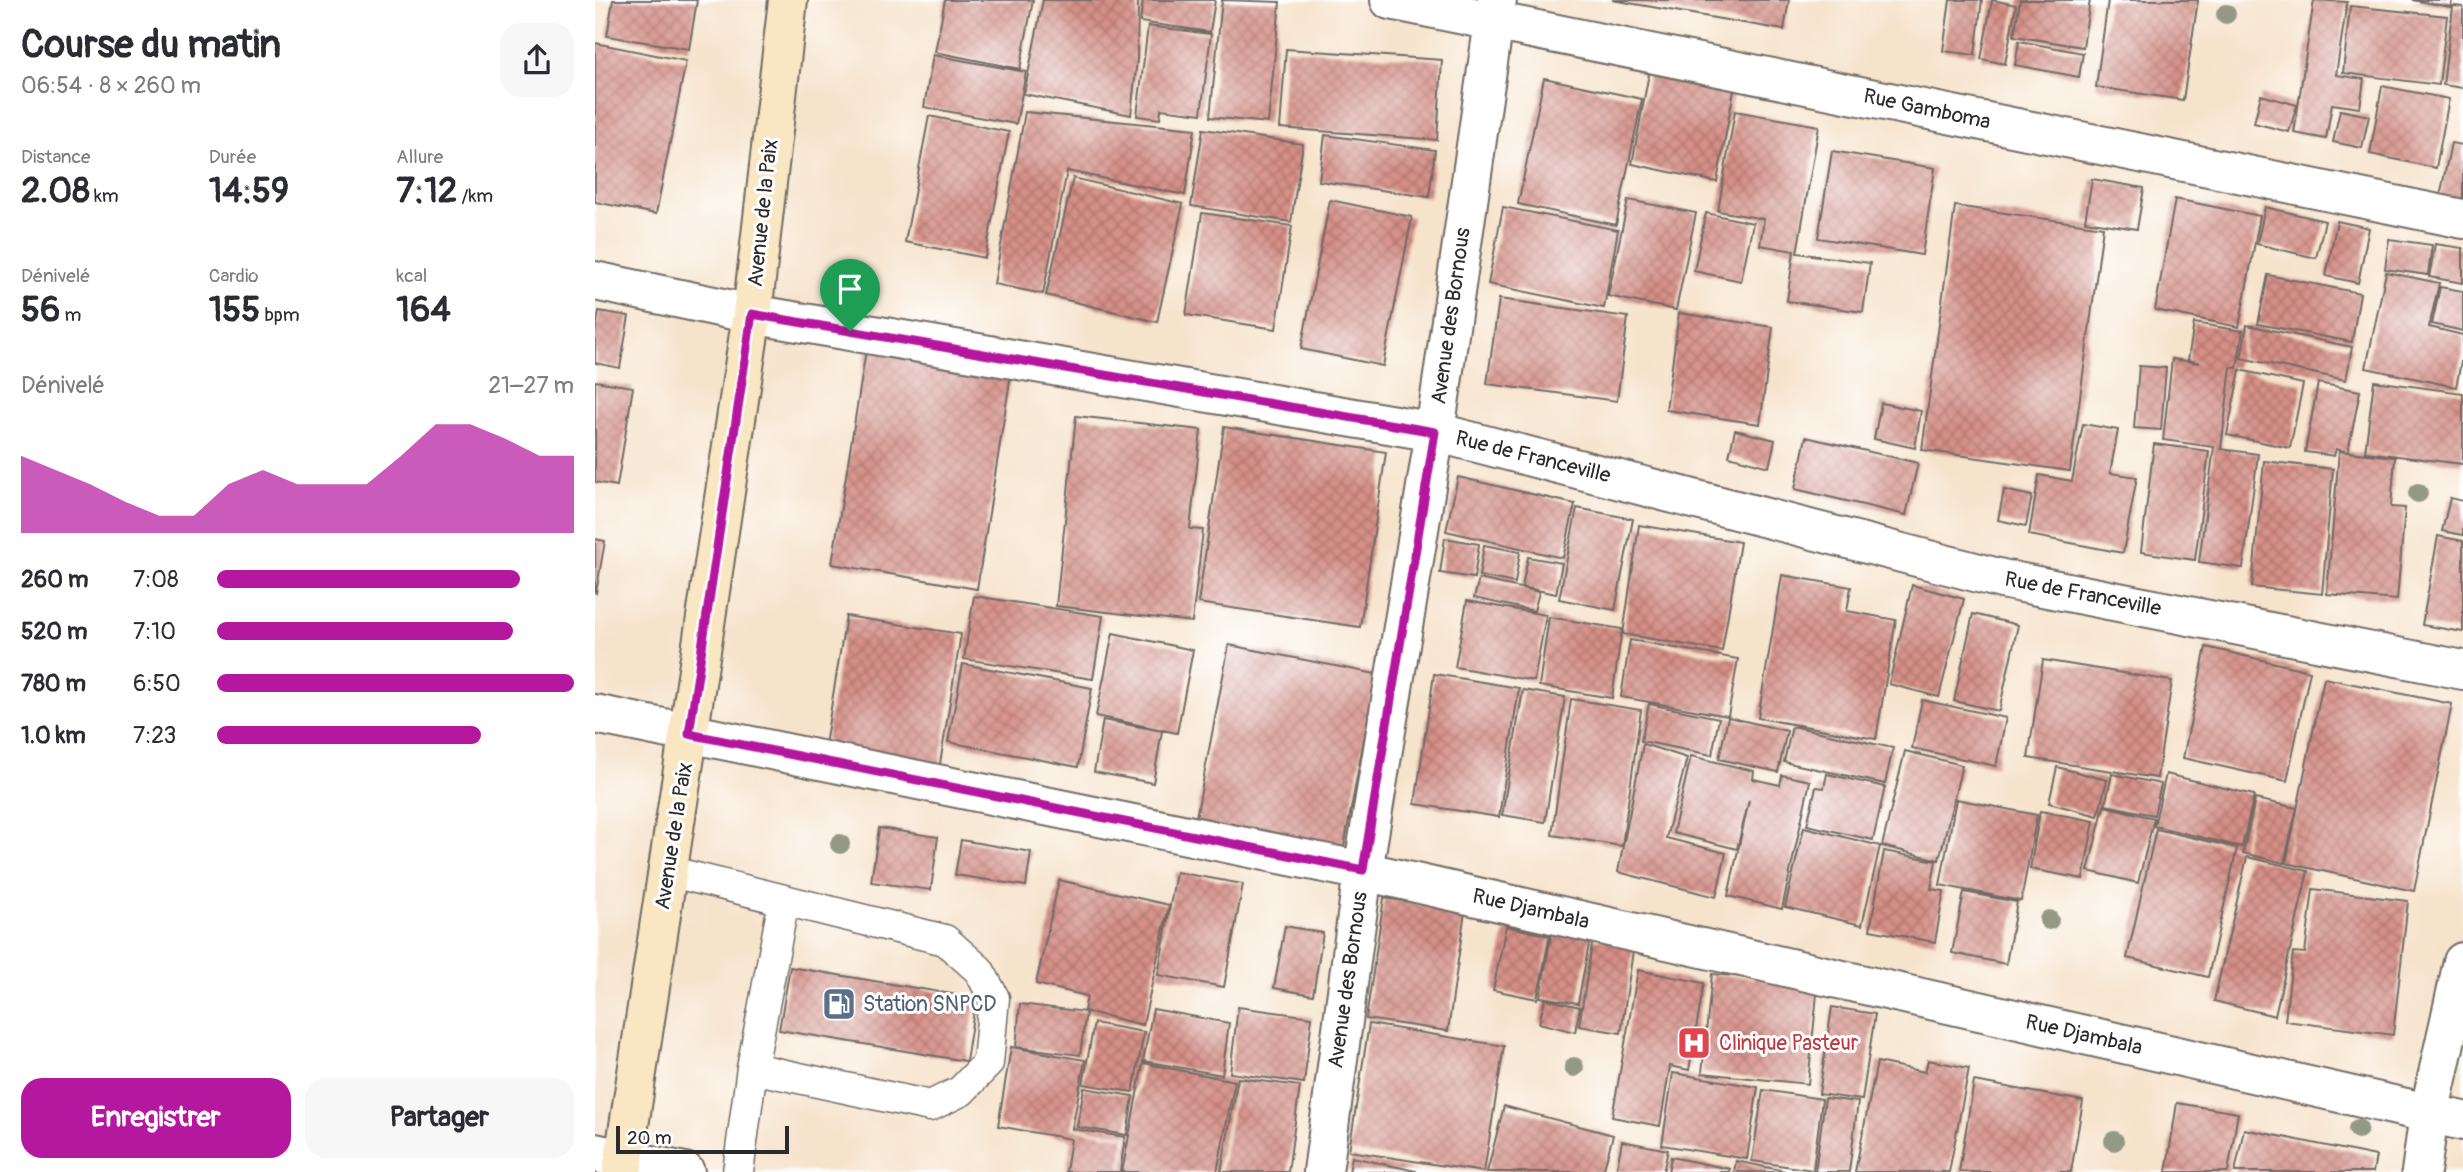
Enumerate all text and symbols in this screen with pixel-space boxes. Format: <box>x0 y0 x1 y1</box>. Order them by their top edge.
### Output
text: Course du matin <box>21 21 281 69</box>
button: share <box>500 23 574 97</box>
text: 06:54 · 8 × 260 m <box>21 71 201 100</box>
street label: Rue Gamboma <box>1861 82 1993 136</box>
street label: Avenue de la Paix <box>742 138 784 288</box>
text: Distance <box>21 145 90 169</box>
text: Durée <box>209 145 256 169</box>
text: Allure <box>396 145 443 169</box>
text: 2.08 <box>21 169 90 213</box>
text: 14:59 <box>209 169 289 213</box>
text: 7:12 <box>396 169 457 213</box>
text: km <box>90 184 119 208</box>
text: /km <box>457 184 493 208</box>
street label: Avenue des Bornous <box>1425 225 1477 406</box>
pin <box>820 259 880 331</box>
text: Dénivelé <box>21 264 90 288</box>
text: Cardio <box>209 264 259 288</box>
text: kcal <box>396 264 427 288</box>
icon: arrive <box>831 270 869 308</box>
text: 56 <box>21 288 60 332</box>
text: 155 <box>209 288 260 332</box>
text: 164 <box>396 288 451 332</box>
text: m <box>60 303 81 327</box>
text: bpm <box>260 303 300 327</box>
text: Dénivelé <box>21 371 105 400</box>
text: 21–27 m <box>488 371 574 400</box>
street label: Rue de Franceville <box>1453 425 1614 489</box>
text: 260 m <box>21 565 88 594</box>
text: 7:08 <box>133 565 179 594</box>
street label: Rue de Franceville <box>2002 566 2164 623</box>
text: 520 m <box>21 617 87 646</box>
text: 7:10 <box>133 617 176 646</box>
text: 780 m <box>21 669 86 698</box>
text: 6:50 <box>133 669 181 698</box>
text: 1.0 km <box>21 721 86 750</box>
text: 7:23 <box>133 721 176 750</box>
street label: Avenue de la Paix <box>649 760 699 912</box>
street label: Rue Djambala <box>1470 882 1592 936</box>
street label: Avenue des Bornous <box>1322 889 1374 1070</box>
fuel station icon: Station SNPCD <box>820 985 858 1023</box>
place label: Station SNPCD <box>863 991 996 1018</box>
street label: Rue Djambala <box>2023 1008 2145 1062</box>
hospital icon: Clinique Pasteur <box>1675 1024 1713 1062</box>
place label: Clinique Pasteur <box>1719 1030 1859 1057</box>
button: Enregistrer <box>21 1078 291 1158</box>
button: Partager <box>305 1078 574 1158</box>
scale bar <box>616 1123 789 1155</box>
text: 20 m <box>627 1126 672 1150</box>

